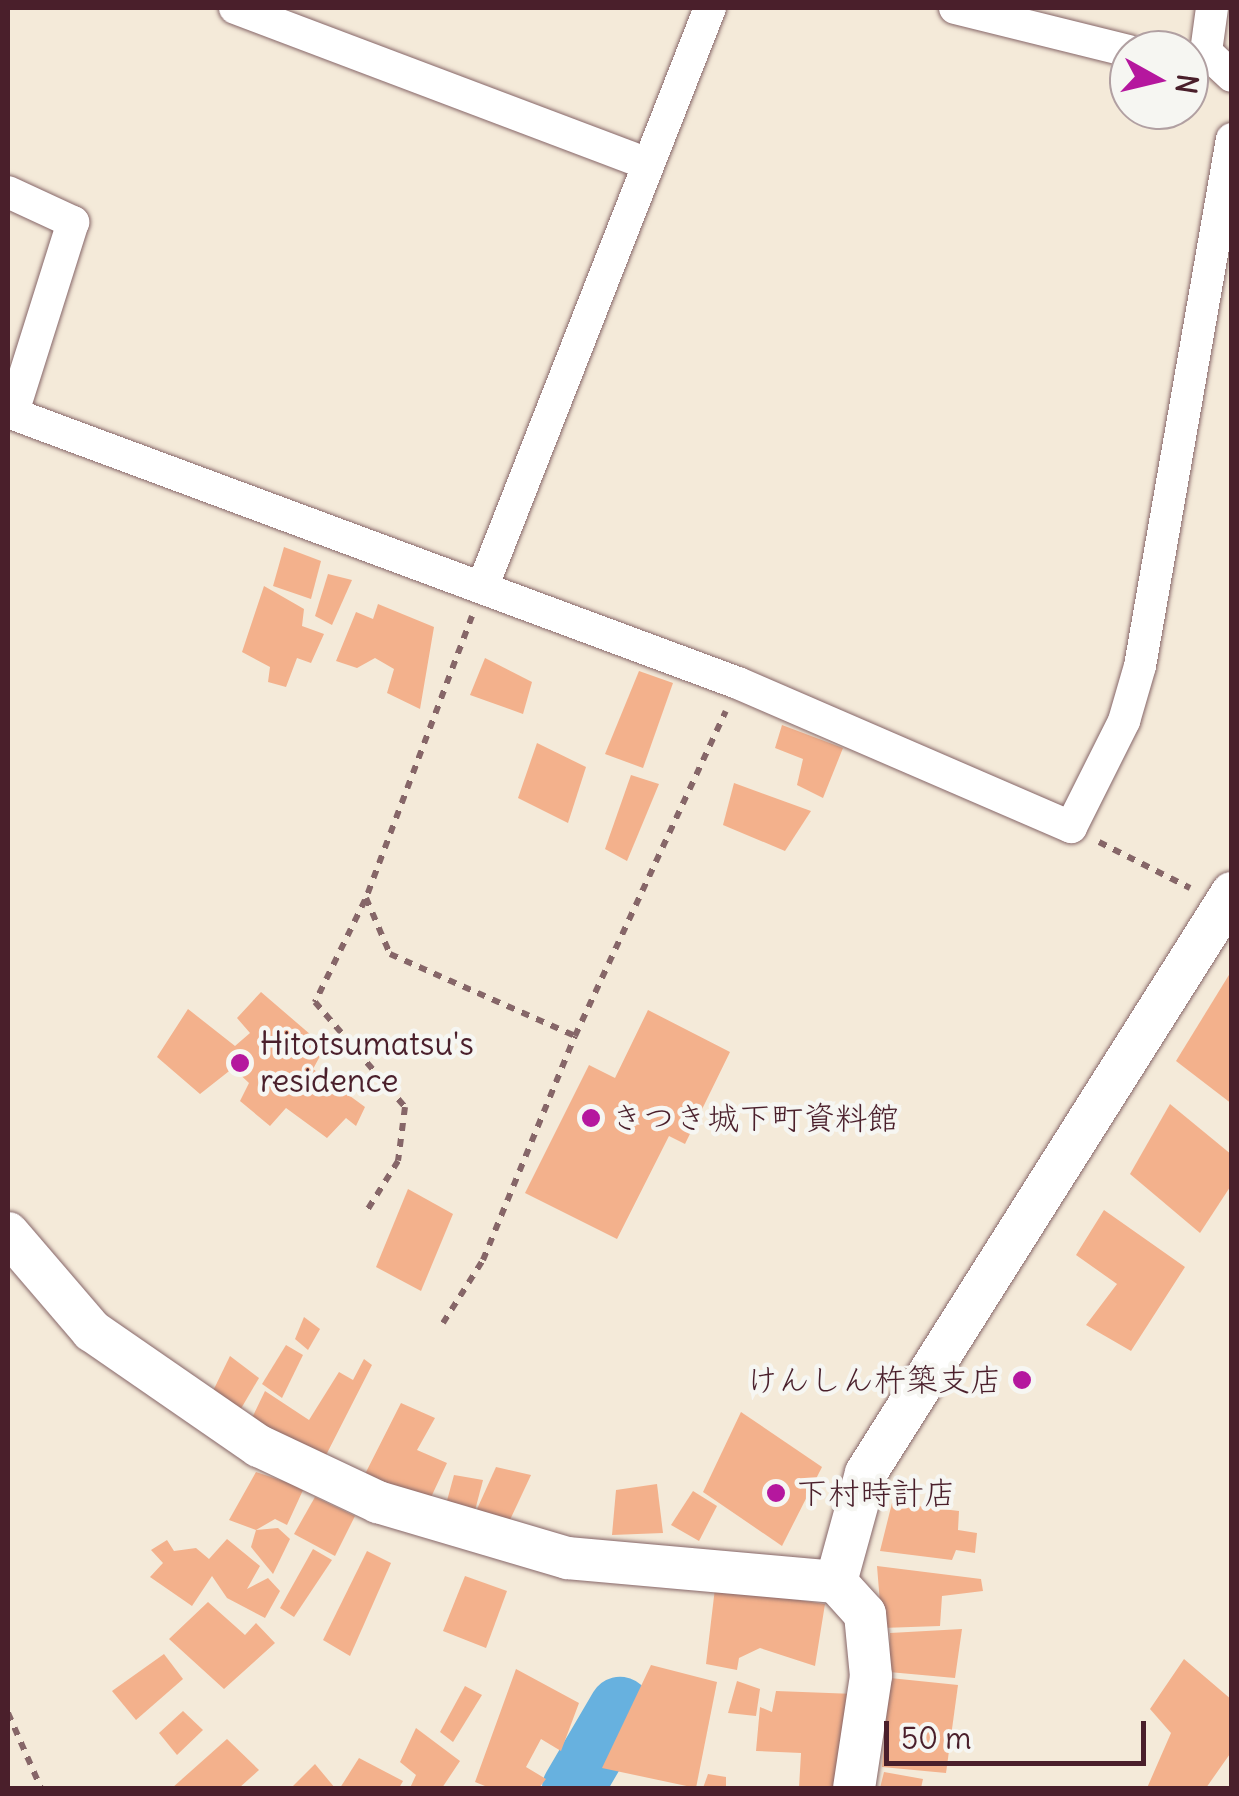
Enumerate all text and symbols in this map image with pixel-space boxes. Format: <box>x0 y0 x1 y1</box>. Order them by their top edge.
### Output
north arrow <box>1109 30 1209 130</box>
text: N <box>1168 72 1206 96</box>
place label: Hitotsumatsu's residence <box>260 1026 474 1101</box>
marker: Hitotsumatsu's residence <box>229 1052 251 1074</box>
place label: きつき城下町資料館 <box>611 1099 899 1137</box>
marker: きつき城下町資料館 <box>580 1107 602 1129</box>
place label: けんしん杵築支店 <box>746 1361 1002 1399</box>
marker: けんしん杵築支店 <box>1011 1369 1033 1391</box>
place label: 下村時計店 <box>796 1474 956 1512</box>
marker: 下村時計店 <box>765 1482 787 1504</box>
scale bar <box>889 1701 1152 1763</box>
text: 50 m <box>901 1719 971 1757</box>

